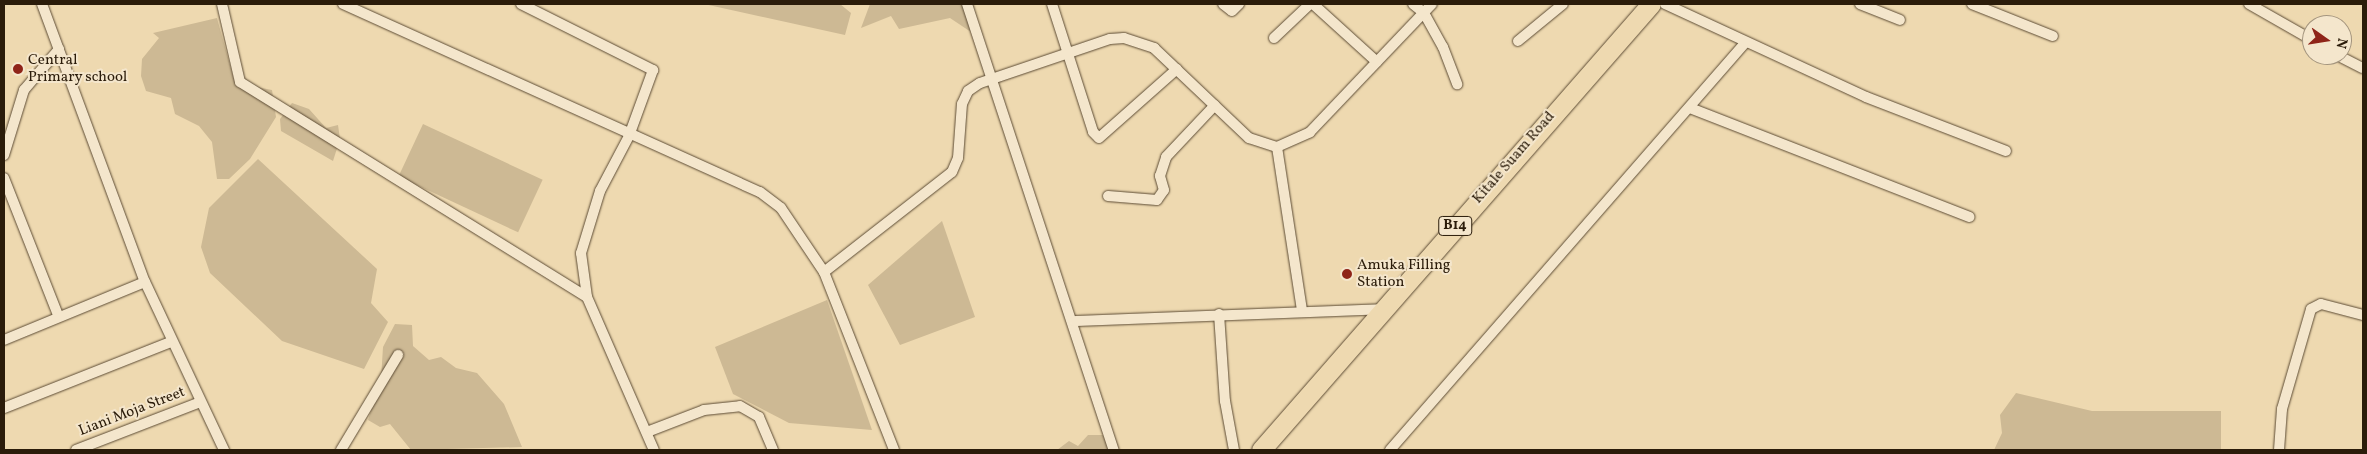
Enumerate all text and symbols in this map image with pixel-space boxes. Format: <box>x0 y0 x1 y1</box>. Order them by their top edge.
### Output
north arrow <box>2302 15 2352 65</box>
text: N <box>2331 36 2352 50</box>
place label: Central Primary school <box>28 51 128 86</box>
marker: Central Primary school <box>12 63 24 75</box>
street label: Kitale Suam Road <box>1469 108 1559 208</box>
road number: B14 <box>1438 215 1472 238</box>
place label: Amuka Filling Station <box>1357 256 1451 291</box>
marker: Amuka Filling Station <box>1341 268 1353 280</box>
street label: Liani Moja Street <box>76 383 188 441</box>

